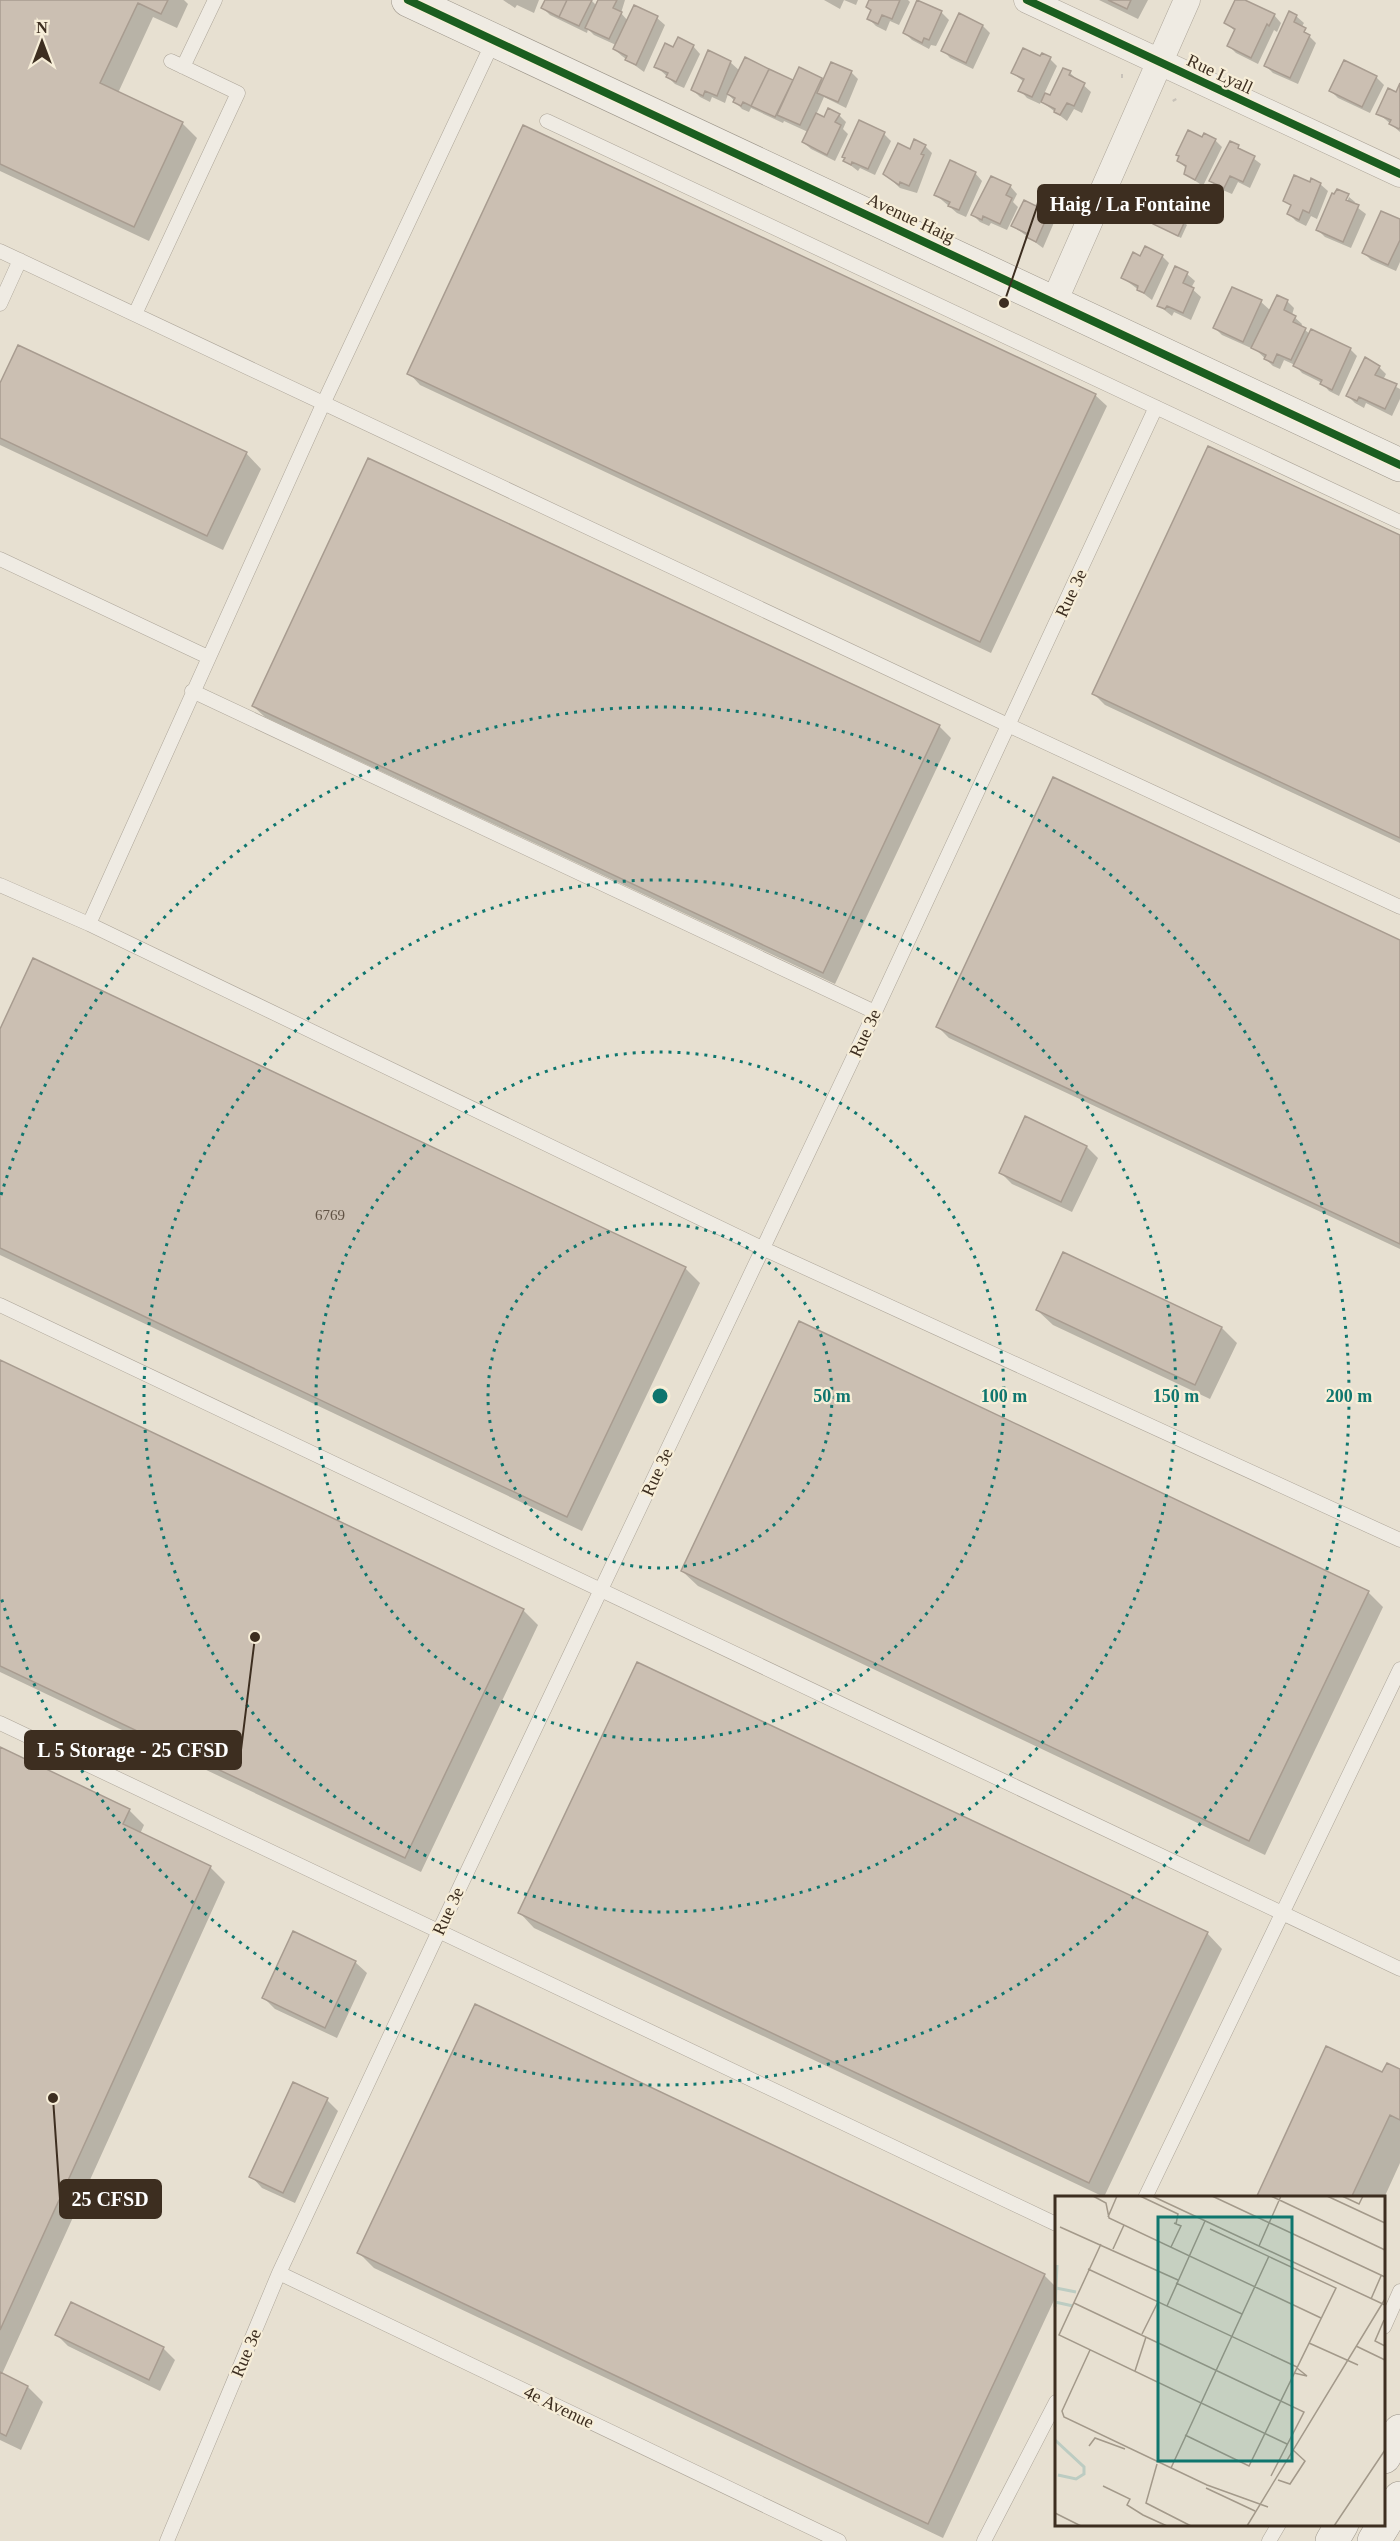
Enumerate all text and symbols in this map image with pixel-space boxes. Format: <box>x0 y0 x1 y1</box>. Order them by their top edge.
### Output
north arrow <box>12 12 72 72</box>
text: N <box>36 19 48 36</box>
street label: Rue Lyall <box>1184 50 1256 98</box>
callout: Haig / La Fontaine <box>1038 185 1223 223</box>
street label: Avenue Haig <box>864 189 958 247</box>
text: Haig / La Fontaine <box>1050 193 1210 216</box>
street label: Rue 3e <box>1051 566 1091 620</box>
street label: Rue 3e <box>845 1006 885 1060</box>
house number: 6769 <box>315 1207 345 1223</box>
centre of rings <box>650 1386 670 1406</box>
text: 50 m <box>813 1386 851 1406</box>
text: 100 m <box>981 1386 1027 1406</box>
text: 150 m <box>1153 1386 1199 1406</box>
text: 200 m <box>1326 1386 1372 1406</box>
street label: Rue 3e <box>637 1445 677 1499</box>
callout: L 5 Storage - 25 CFSD <box>25 1731 241 1769</box>
text: L 5 Storage - 25 CFSD <box>37 1739 229 1762</box>
street label: Rue 3e <box>428 1884 468 1938</box>
callout: 25 CFSD <box>60 2180 161 2218</box>
text: 25 CFSD <box>71 2188 149 2210</box>
inset map <box>1055 2196 1385 2526</box>
street label: Rue 3e <box>227 2326 265 2380</box>
street label: 4e Avenue <box>521 2382 597 2432</box>

